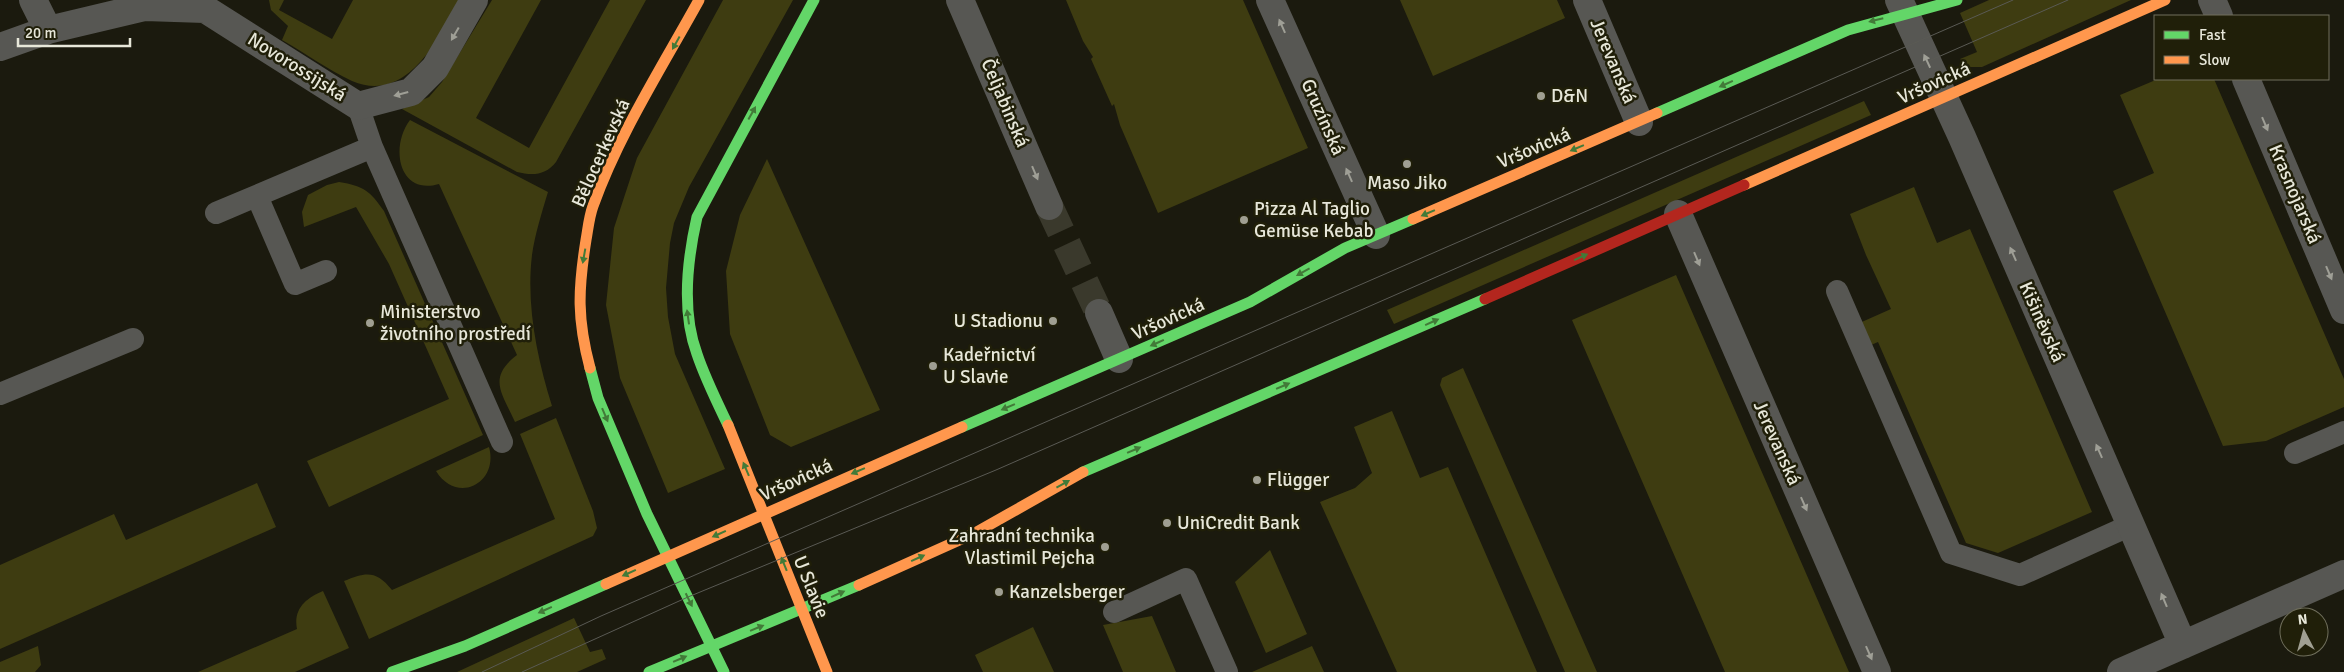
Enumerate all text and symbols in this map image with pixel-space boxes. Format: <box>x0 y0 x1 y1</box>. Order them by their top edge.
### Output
scale bar <box>18 15 130 47</box>
street label: Jerevanská <box>1584 15 1642 107</box>
legend <box>2154 15 2329 80</box>
one-way arrow <box>1868 16 1883 24</box>
one-way arrow <box>1278 19 1286 33</box>
text: 20 m <box>25 24 56 42</box>
text: Fast <box>2199 26 2226 44</box>
street label: Novorossijská <box>243 27 351 107</box>
one-way arrow <box>450 27 459 40</box>
one-way arrow <box>672 35 680 50</box>
text: Slow <box>2199 51 2230 69</box>
one-way arrow <box>1923 54 1931 68</box>
street label: Čeljabinská <box>976 55 1035 151</box>
street label: Vršovická <box>1894 56 1974 110</box>
street label: Gruzínská <box>1296 75 1350 159</box>
one-way arrow <box>1719 80 1733 88</box>
place label: D&N <box>1551 84 1588 108</box>
marker: D&N <box>1535 90 1547 102</box>
one-way arrow <box>393 91 408 99</box>
street label: Bělocerkevská <box>566 95 636 211</box>
one-way arrow <box>748 106 756 121</box>
one-way arrow <box>2261 117 2269 132</box>
street label: Vršovická <box>1494 122 1574 174</box>
street label: Krasnojarská <box>2263 141 2327 247</box>
one-way arrow <box>1570 145 1584 153</box>
marker: Maso Jiko <box>1401 158 1413 170</box>
one-way arrow <box>1032 166 1040 180</box>
one-way arrow <box>1344 168 1352 182</box>
place label: Maso Jiko <box>1367 171 1447 195</box>
place label: Pizza Al Taglio Gemüse Kebab <box>1254 197 1373 243</box>
one-way arrow <box>1421 209 1435 217</box>
marker: Pizza Al Taglio Gemüse Kebab <box>1238 214 1250 226</box>
one-way arrow <box>2008 247 2016 261</box>
one-way arrow <box>579 249 587 265</box>
one-way arrow <box>1574 252 1588 260</box>
one-way arrow <box>1694 252 1702 266</box>
one-way arrow <box>2325 266 2333 280</box>
one-way arrow <box>1296 268 1310 276</box>
street label: Kišiněvská <box>2014 278 2070 366</box>
street label: Vršovická <box>1128 292 1208 346</box>
place label: Ministerstvo životního prostředí <box>380 300 532 346</box>
one-way arrow <box>684 309 692 325</box>
place label: U Stadionu <box>954 309 1043 333</box>
marker: U Stadionu <box>1047 315 1059 327</box>
marker: Ministerstvo životního prostředí <box>364 317 376 329</box>
one-way arrow <box>1425 318 1439 326</box>
one-way arrow <box>1150 339 1164 347</box>
place label: Kadeřnictví U Slavie <box>943 343 1036 389</box>
marker: Kadeřnictví U Slavie <box>927 360 939 372</box>
one-way arrow <box>1276 382 1290 390</box>
street label: Jerevanská <box>1748 397 1806 489</box>
one-way arrow <box>1001 404 1015 412</box>
one-way arrow <box>602 408 610 422</box>
one-way arrow <box>2094 444 2102 458</box>
one-way arrow <box>1127 445 1141 453</box>
street label: Vršovická <box>756 453 836 507</box>
one-way arrow <box>741 462 749 476</box>
one-way arrow <box>851 468 865 476</box>
place label: Flügger <box>1267 468 1329 492</box>
marker: Flügger <box>1251 474 1263 486</box>
one-way arrow <box>1055 480 1070 488</box>
one-way arrow <box>1800 497 1808 511</box>
place label: UniCredit Bank <box>1177 511 1300 535</box>
marker: UniCredit Bank <box>1161 517 1173 529</box>
place label: Zahradní technika Vlastimil Pejcha <box>949 524 1095 570</box>
one-way arrow <box>712 530 726 538</box>
marker: Zahradní technika Vlastimil Pejcha <box>1099 541 1111 553</box>
street label: U Slavie <box>788 552 834 622</box>
one-way arrow <box>911 554 925 562</box>
one-way arrow <box>780 556 788 571</box>
one-way arrow <box>622 570 636 578</box>
place label: Kanzelsberger <box>1009 580 1125 604</box>
marker: Kanzelsberger <box>993 586 1005 598</box>
one-way arrow <box>831 589 845 597</box>
one-way arrow <box>685 593 693 607</box>
one-way arrow <box>2159 593 2167 607</box>
one-way arrow <box>538 607 552 615</box>
north arrow <box>2279 607 2329 657</box>
text: N <box>2297 611 2308 629</box>
one-way arrow <box>750 623 764 631</box>
one-way arrow <box>1865 646 1873 660</box>
one-way arrow <box>673 654 687 662</box>

